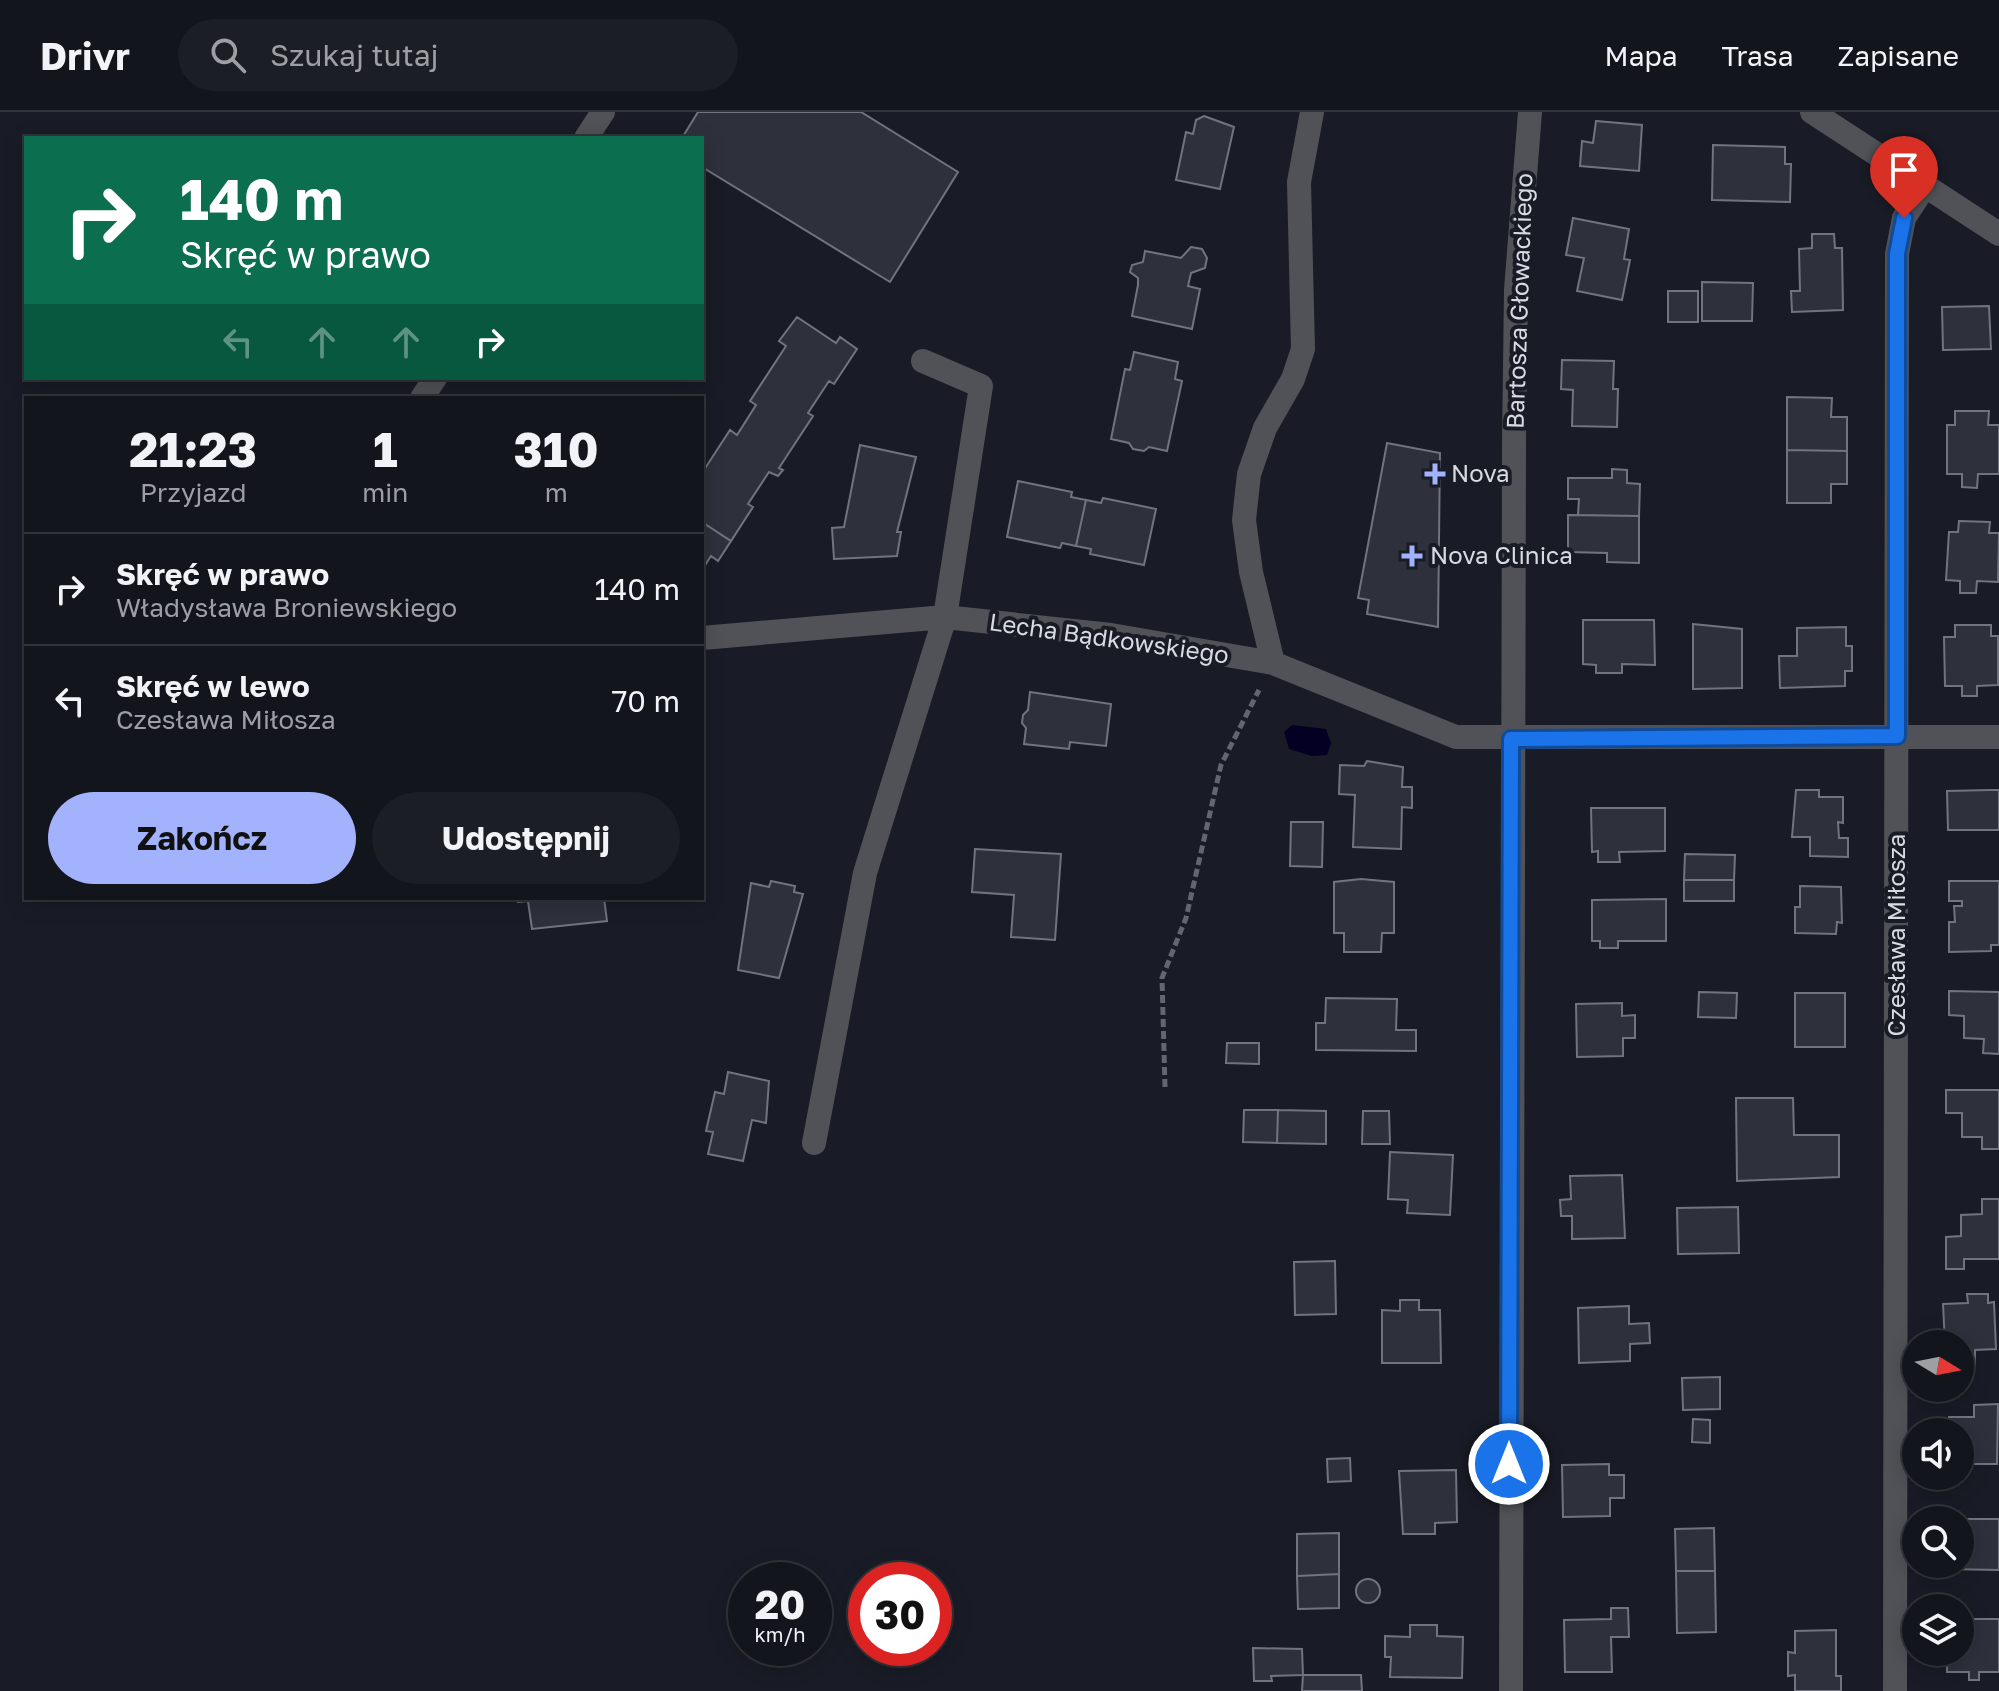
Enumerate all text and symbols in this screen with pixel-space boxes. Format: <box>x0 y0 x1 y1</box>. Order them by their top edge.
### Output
search box <box>178 19 738 91</box>
text: Drivr <box>40 33 130 78</box>
icon: search <box>206 33 250 77</box>
text: Szukaj tutaj <box>270 37 439 73</box>
text: Mapa <box>1605 39 1678 72</box>
text: Trasa <box>1722 39 1794 72</box>
text: Zapisane <box>1838 39 1959 72</box>
pin <box>1870 136 1938 218</box>
icon: arrive <box>1882 148 1926 192</box>
text: 140 m <box>180 165 343 232</box>
icon: right <box>48 168 152 272</box>
street label: Bartosza Głowackiego <box>1500 173 1537 429</box>
text: Skręć w prawo <box>180 233 431 276</box>
icon: left <box>216 320 260 364</box>
icon: ahead <box>300 320 344 364</box>
icon: ahead <box>384 320 428 364</box>
icon: right <box>468 320 512 364</box>
text: 21:23 <box>129 420 257 478</box>
text: 1 <box>373 420 398 478</box>
text: 310 <box>514 420 599 478</box>
place label: Nova <box>1451 458 1509 487</box>
marker: Nova <box>1426 465 1444 483</box>
text: Przyjazd <box>140 477 246 508</box>
text: min <box>362 477 408 508</box>
text: m <box>545 477 568 508</box>
place label: Nova Clinica <box>1430 540 1573 569</box>
marker: Nova Clinica <box>1401 545 1423 567</box>
text: Skręć w prawo <box>116 556 329 592</box>
icon: right <box>48 567 92 611</box>
text: 140 m <box>595 571 680 607</box>
text: Władysława Broniewskiego <box>116 592 457 623</box>
street label: Lecha Bądkowskiego <box>988 606 1231 669</box>
text: Skręć w lewo <box>116 668 310 704</box>
icon: left <box>48 679 92 723</box>
text: 70 m <box>611 683 680 719</box>
text: Czesława Miłosza <box>116 704 336 735</box>
button: Zakończ <box>48 792 356 884</box>
button: Udostępnij <box>372 792 680 884</box>
street label: Czesława Miłosza <box>1881 834 1910 1036</box>
north arrow <box>1902 1330 1974 1402</box>
map controls <box>1902 1330 1974 1666</box>
button: sound <box>1902 1418 1974 1490</box>
position arrow <box>1467 1422 1551 1506</box>
button: search <box>1902 1506 1974 1578</box>
speed limit sign: 30 <box>848 1562 952 1666</box>
text: 20 <box>755 1580 805 1628</box>
button: layers <box>1902 1594 1974 1666</box>
text: km/h <box>755 1622 805 1646</box>

